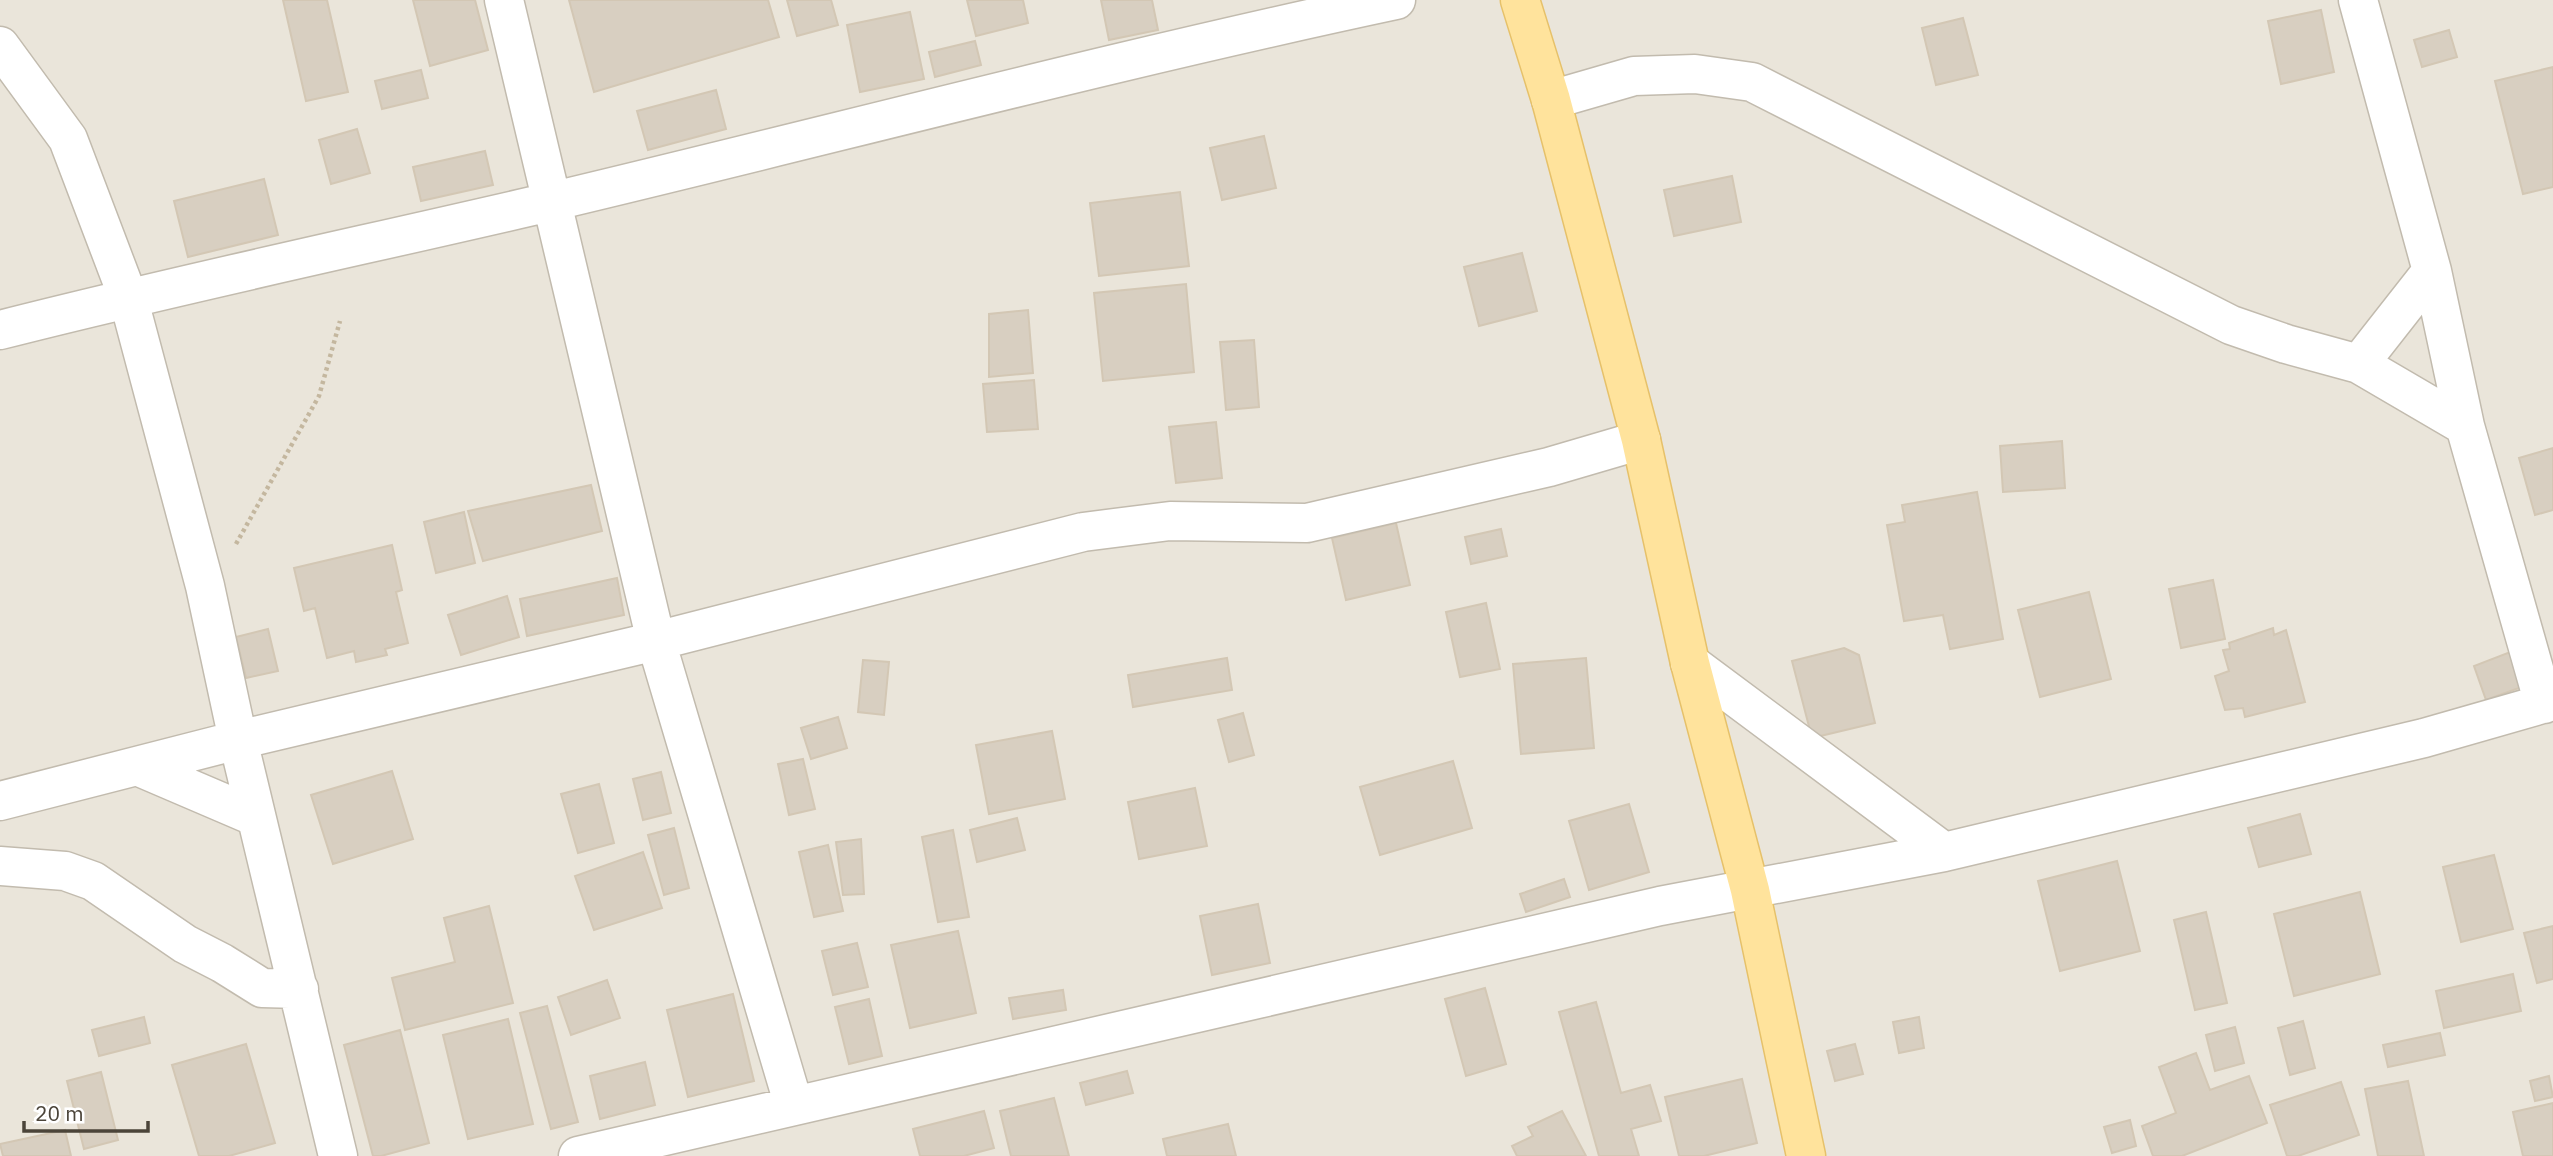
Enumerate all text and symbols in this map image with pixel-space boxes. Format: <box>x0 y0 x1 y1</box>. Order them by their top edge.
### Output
scale bar <box>24 1090 149 1134</box>
text: 20 m <box>35 1099 84 1127</box>

